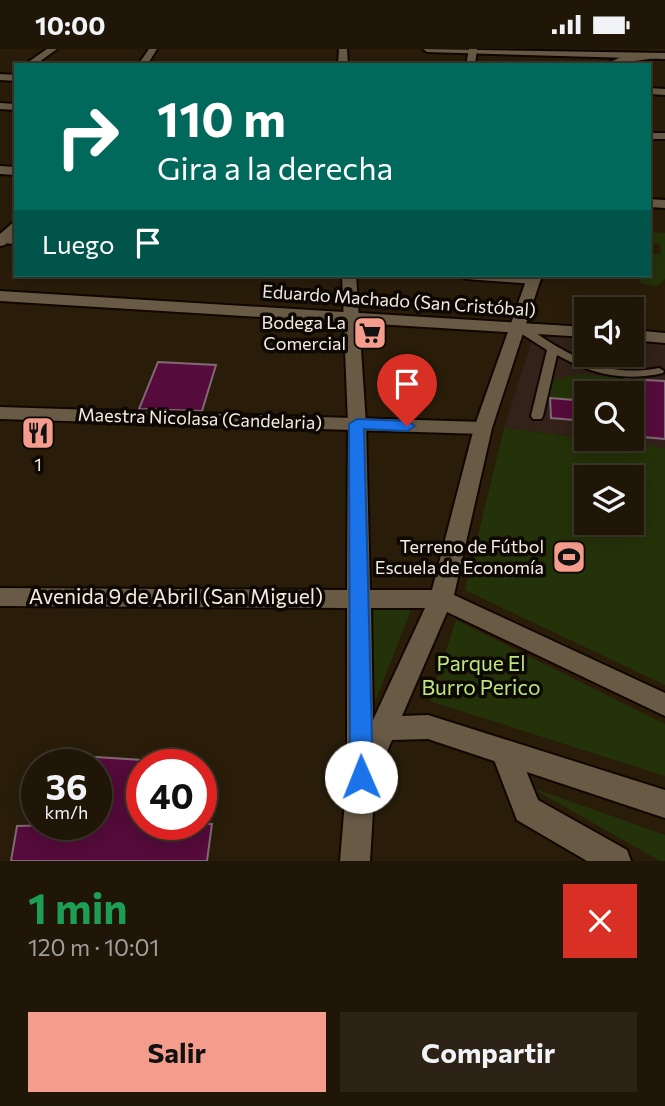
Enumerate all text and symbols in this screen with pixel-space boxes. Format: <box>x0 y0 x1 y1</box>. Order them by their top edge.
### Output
text: 10:00 <box>35 9 105 40</box>
text: 110 m <box>157 87 286 147</box>
icon: right <box>42 91 133 182</box>
text: Gira a la derecha <box>157 147 393 187</box>
icon: arrive <box>129 224 167 262</box>
text: Luego <box>42 228 115 259</box>
street label: Eduardo Machado (San Cristóbal) <box>262 279 537 321</box>
map controls <box>574 297 644 535</box>
button: sound <box>574 297 644 367</box>
place label: Bodega La Comercial <box>262 311 346 354</box>
supermarket icon: Bodega La Comercial <box>351 314 389 352</box>
pin <box>377 354 437 426</box>
icon: arrive <box>388 365 426 403</box>
button: search <box>574 381 644 451</box>
street label: Maestra Nicolasa (Candelaria) <box>77 403 323 433</box>
restaurant icon: 1 <box>19 414 57 452</box>
place label: 1 <box>34 453 42 475</box>
button: layers <box>574 465 644 535</box>
place label: Terreno de Fútbol Escuela de Economía <box>375 535 544 578</box>
sports icon: Terreno de Fútbol Escuela de Economía <box>550 538 588 576</box>
street label: Avenida 9 de Abril (San Miguel) <box>29 583 323 608</box>
park label: Parque El Burro Perico <box>422 650 540 699</box>
position arrow <box>324 740 398 814</box>
speed limit sign: 40 <box>126 749 217 840</box>
text: 36 <box>46 764 87 807</box>
text: km/h <box>45 801 88 823</box>
text: 1 min <box>28 881 128 933</box>
button: close <box>563 884 637 958</box>
text: 120 m · 10:01 <box>28 933 159 961</box>
button: Salir <box>28 1012 326 1092</box>
button: Compartir <box>340 1012 637 1092</box>

